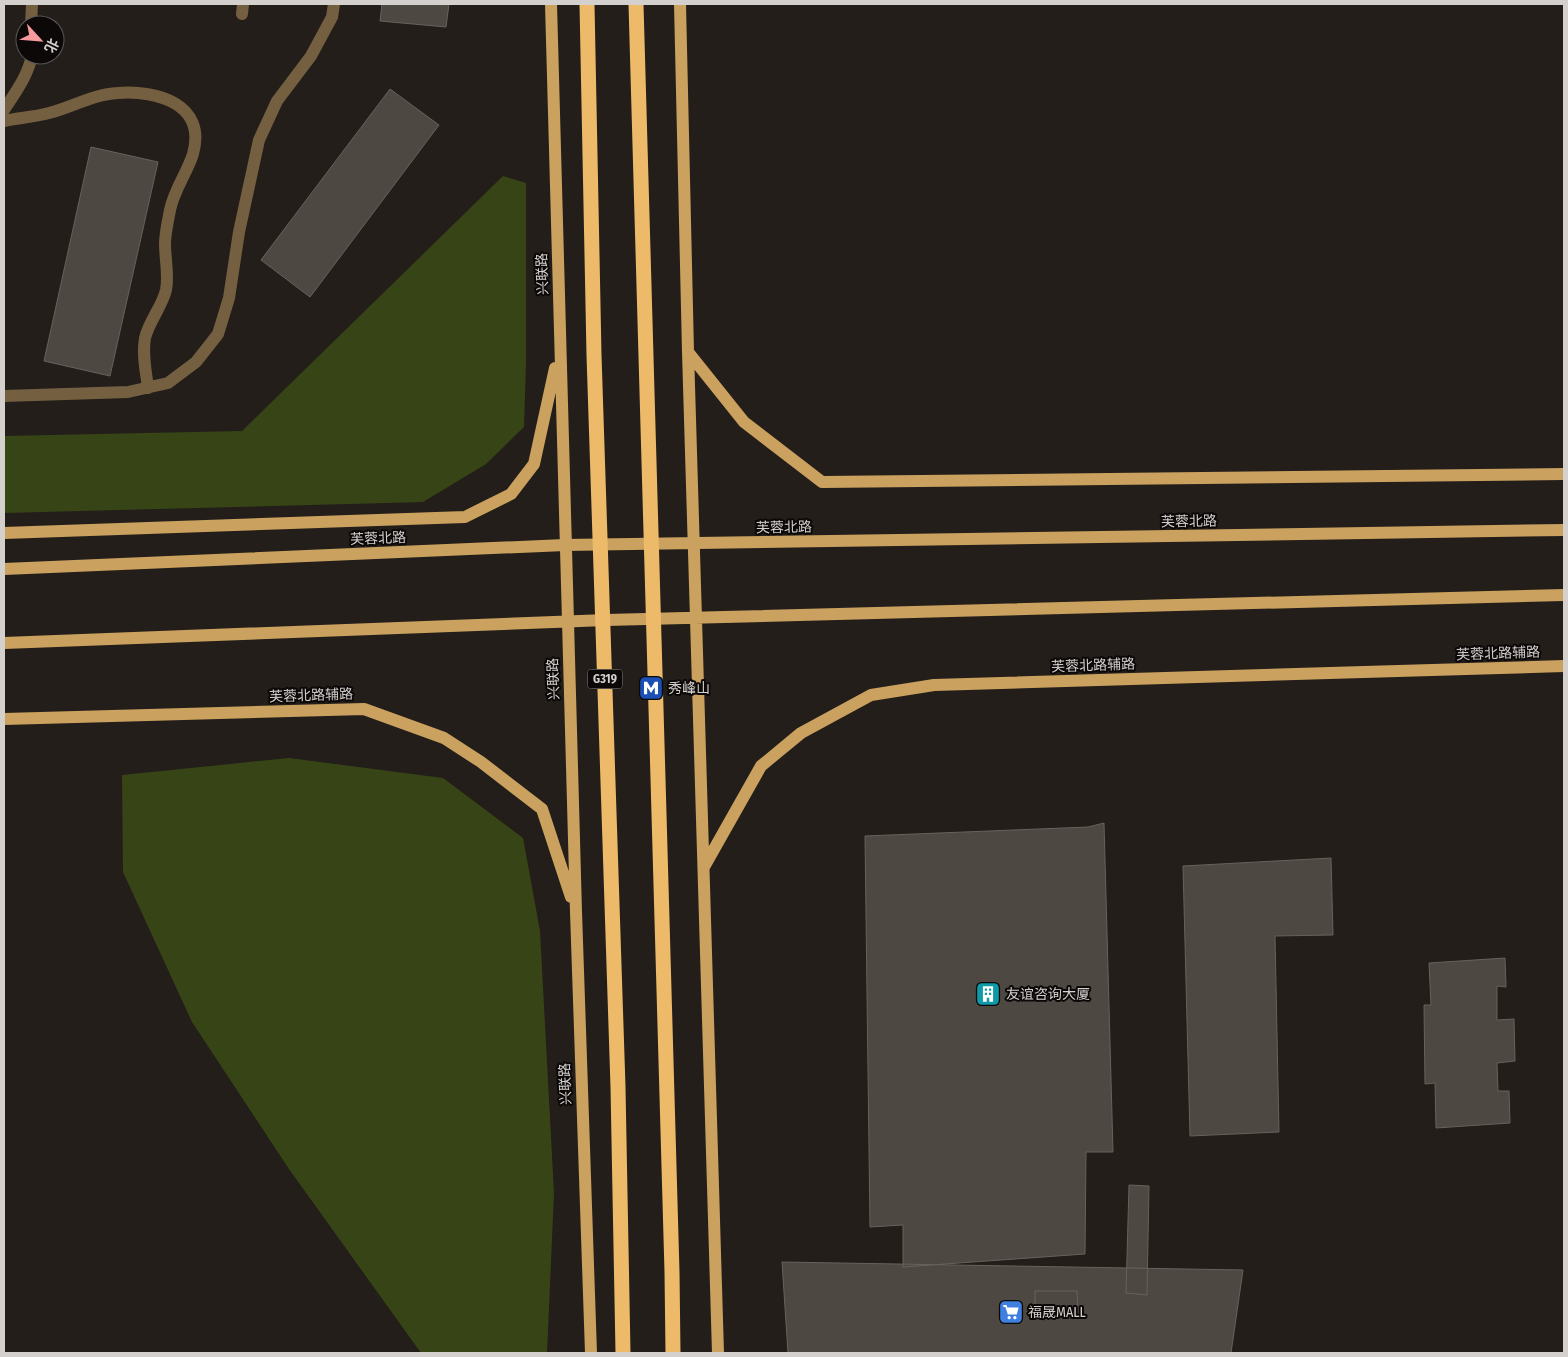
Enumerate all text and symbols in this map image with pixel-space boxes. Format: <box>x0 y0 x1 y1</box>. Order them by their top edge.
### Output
north arrow <box>15 15 65 65</box>
text: 北 <box>41 35 62 55</box>
street label: 兴联路 <box>533 253 552 295</box>
street label: 芙蓉北路 <box>1161 513 1217 530</box>
street label: 芙蓉北路 <box>756 519 812 536</box>
street label: 芙蓉北路 <box>350 529 406 548</box>
street label: 芙蓉北路辅路 <box>1456 644 1540 663</box>
street label: 芙蓉北路辅路 <box>1051 656 1135 675</box>
street label: 兴联路 <box>544 658 563 700</box>
road number: G319 <box>588 670 622 689</box>
metro station icon: 秀峰山 <box>638 675 664 701</box>
place label: 秀峰山 <box>668 680 710 697</box>
street label: 芙蓉北路辅路 <box>269 686 353 705</box>
building icon: 友谊咨询大厦 <box>975 981 1001 1007</box>
place label: 友谊咨询大厦 <box>1006 986 1090 1003</box>
street label: 兴联路 <box>556 1063 575 1105</box>
supermarket icon: 福晟MALL <box>998 1299 1024 1325</box>
place label: 福晟MALL <box>1028 1304 1086 1321</box>

